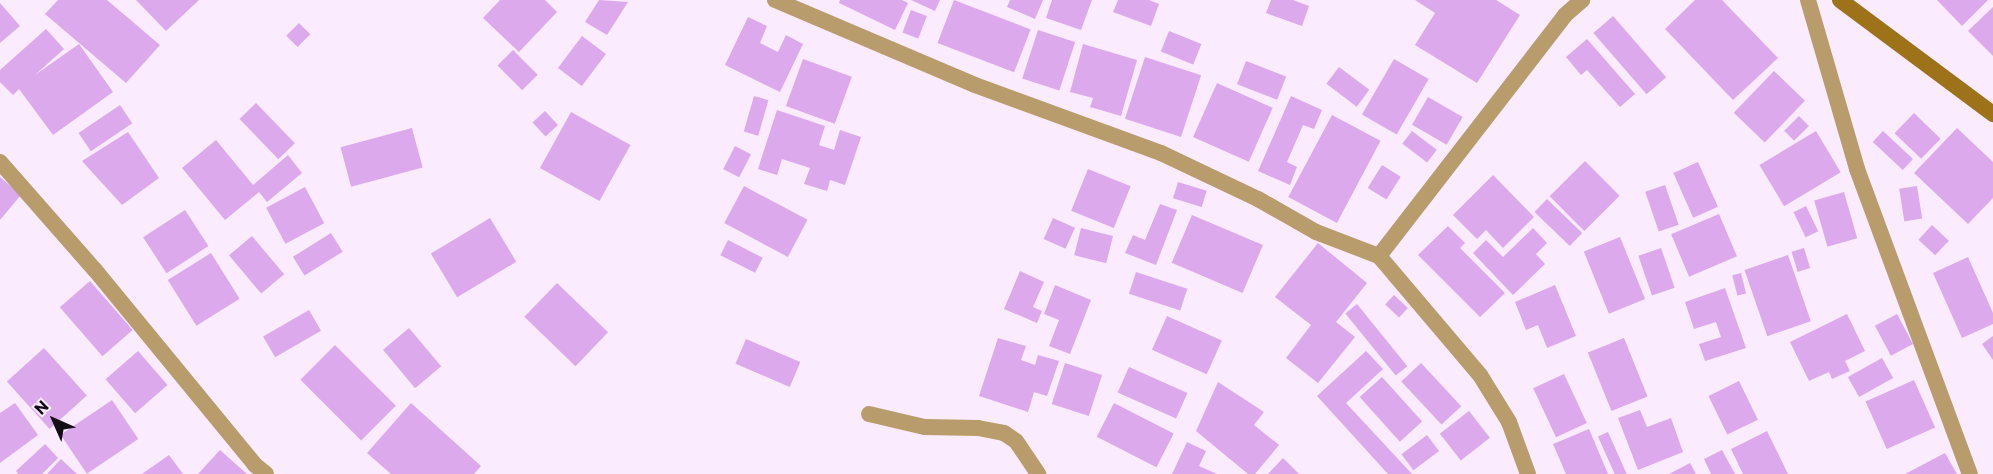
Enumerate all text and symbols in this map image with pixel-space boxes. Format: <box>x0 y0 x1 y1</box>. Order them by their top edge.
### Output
north arrow <box>24 390 84 450</box>
text: N <box>30 396 52 418</box>

